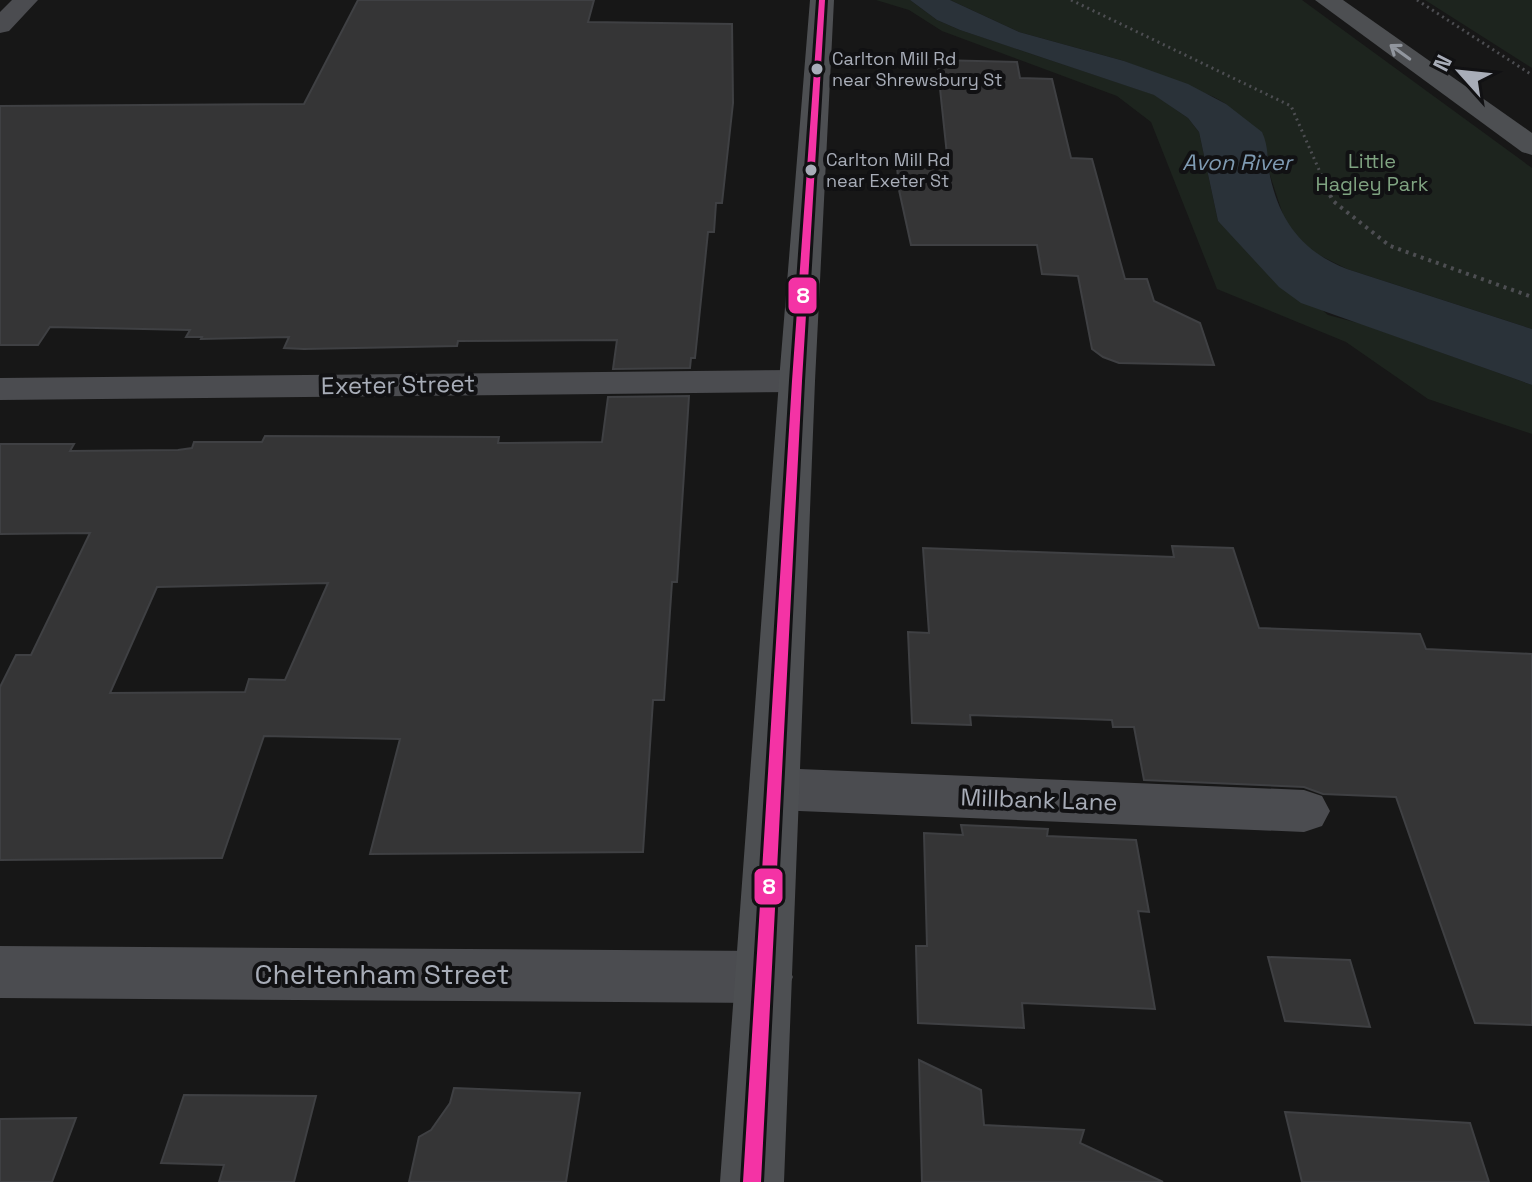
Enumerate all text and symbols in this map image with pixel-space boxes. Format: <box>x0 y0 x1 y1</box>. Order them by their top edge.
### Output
north arrow <box>1420 32 1500 112</box>
one-way arrow <box>1390 44 1412 61</box>
place label: Carlton Mill Rd near Shrewsbury St <box>832 47 1003 91</box>
text: N <box>1426 50 1458 76</box>
marker: Carlton Mill Rd near Shrewsbury St <box>809 61 825 77</box>
place label: Carlton Mill Rd near Exeter St <box>826 148 950 192</box>
water label: Avon River <box>1182 148 1295 176</box>
park label: Little Hagley Park <box>1316 148 1429 197</box>
marker: Carlton Mill Rd near Exeter St <box>803 162 819 178</box>
line badge: 8 <box>787 276 818 315</box>
text: 8 <box>796 281 810 309</box>
street label: Exeter Street <box>321 368 475 401</box>
street label: Millbank Lane <box>960 781 1118 818</box>
line badge: 8 <box>753 867 784 906</box>
text: 8 <box>762 872 776 900</box>
street label: Cheltenham Street <box>255 956 509 992</box>

